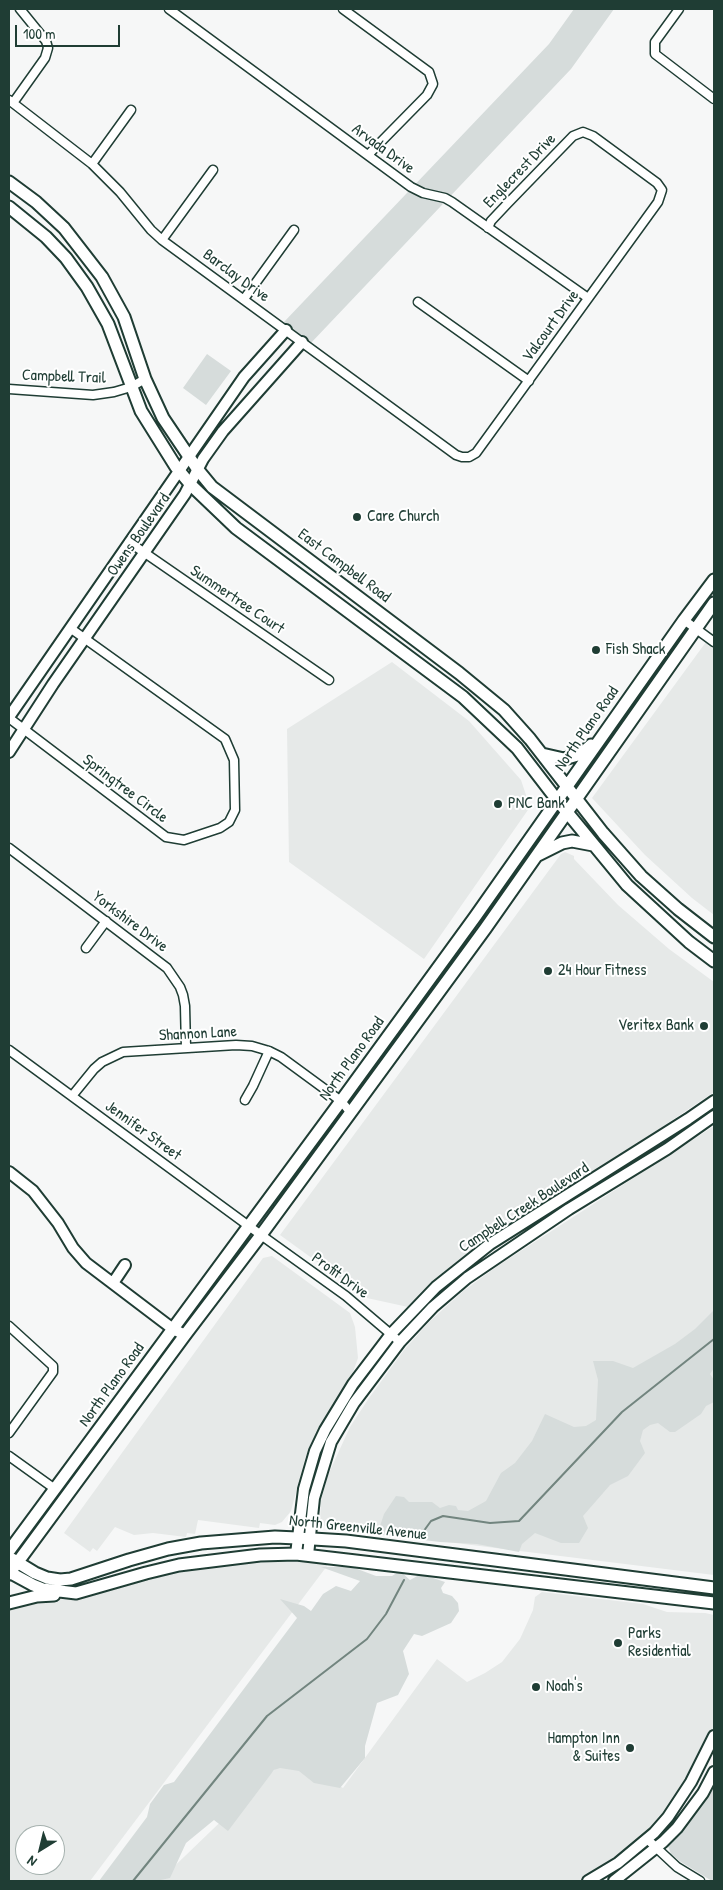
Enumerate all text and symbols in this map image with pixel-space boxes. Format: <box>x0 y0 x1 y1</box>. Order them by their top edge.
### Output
scale bar <box>18 15 122 47</box>
text: 100 m <box>23 23 56 44</box>
street label: Arvada Drive <box>348 120 418 178</box>
street label: Englecrest Drive <box>480 130 560 212</box>
street label: Barclay Drive <box>199 245 273 307</box>
street label: Valcourt Drive <box>519 286 583 366</box>
street label: Campbell Trail <box>22 366 106 388</box>
street label: Owens Boulevard <box>103 490 175 580</box>
place label: Care Church <box>367 507 439 527</box>
marker: Care Church <box>351 511 363 523</box>
street label: East Campbell Road <box>294 525 394 607</box>
street label: Summertree Court <box>186 561 288 639</box>
place label: Fish Shack <box>606 640 665 660</box>
marker: Fish Shack <box>590 644 602 656</box>
street label: North Plano Road <box>551 683 623 775</box>
street label: Springtree Circle <box>79 751 171 827</box>
place label: PNC Bank <box>508 794 565 814</box>
marker: PNC Bank <box>492 798 504 810</box>
street label: Yorkshire Drive <box>89 888 171 956</box>
place label: 24 Hour Fitness <box>558 961 646 981</box>
marker: 24 Hour Fitness <box>542 965 554 977</box>
street label: North Plano Road <box>315 1013 389 1105</box>
place label: Veritex Bank <box>618 1016 694 1036</box>
marker: Veritex Bank <box>698 1020 710 1032</box>
street label: Shannon Lane <box>159 1022 237 1046</box>
street label: Jennifer Street <box>101 1097 185 1165</box>
street label: Campbell Creek Boulevard <box>455 1159 593 1257</box>
street label: Profit Drive <box>308 1249 372 1303</box>
street label: North Plano Road <box>75 1339 149 1431</box>
street label: North Greenville Avenue <box>288 1511 428 1545</box>
place label: Parks Residential <box>628 1624 691 1662</box>
marker: Parks Residential <box>612 1637 624 1649</box>
place label: Noah's <box>546 1677 583 1697</box>
marker: Noah's <box>530 1681 542 1693</box>
place label: Hampton Inn & Suites <box>547 1729 620 1767</box>
marker: Hampton Inn & Suites <box>624 1742 636 1754</box>
north arrow <box>15 1825 65 1875</box>
text: N <box>23 1852 40 1872</box>

